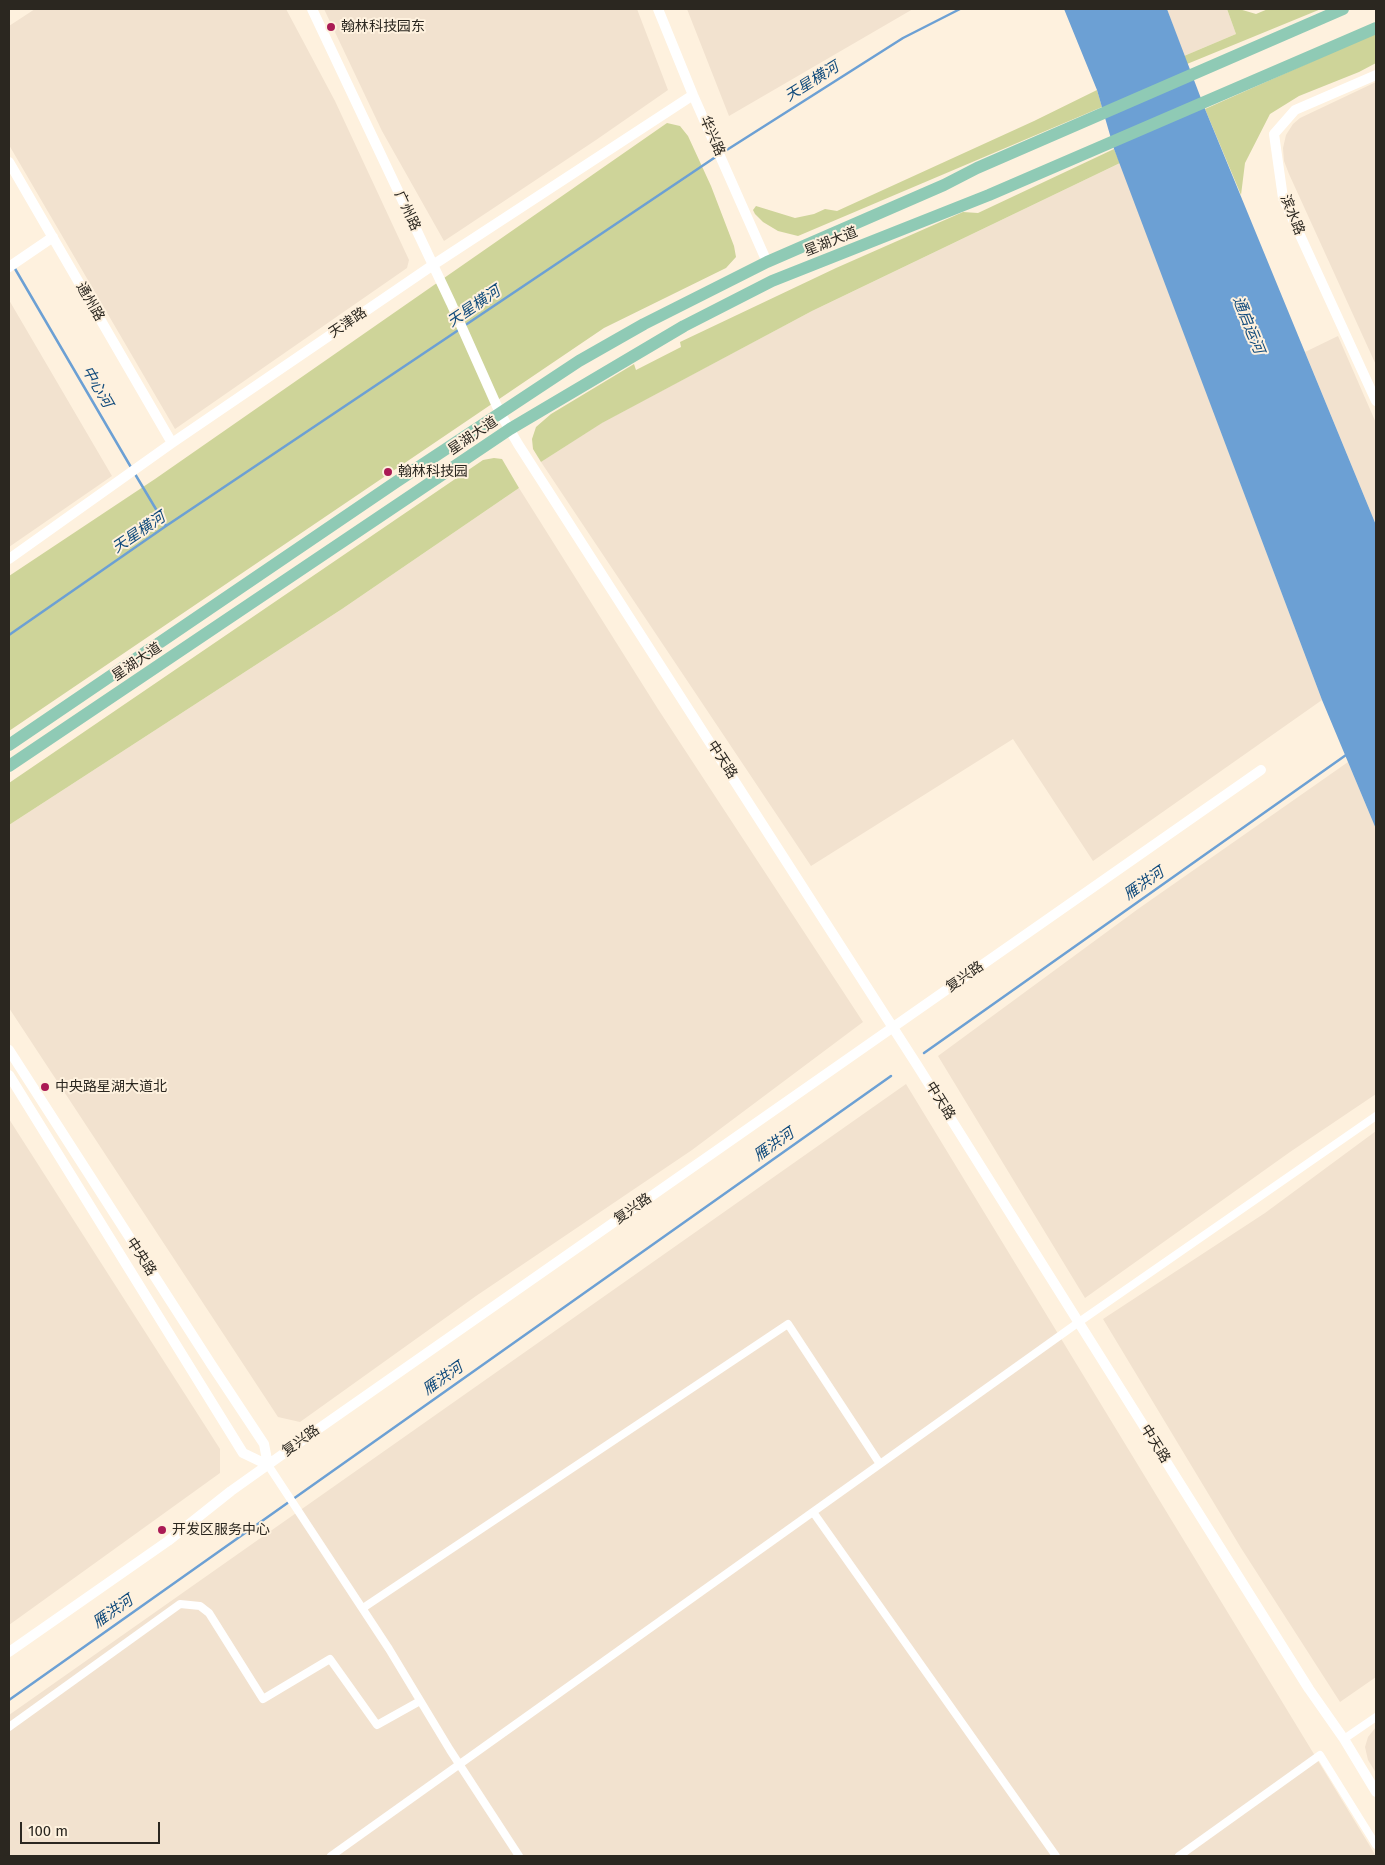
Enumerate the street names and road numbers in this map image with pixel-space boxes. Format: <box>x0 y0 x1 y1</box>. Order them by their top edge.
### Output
street label: 华兴路 <box>696 113 728 159</box>
street label: 广州路 <box>391 188 423 234</box>
street label: 滨水路 <box>1276 192 1308 238</box>
street label: 星湖大道 <box>802 224 860 260</box>
street label: 通州路 <box>72 280 108 324</box>
street label: 天津路 <box>326 304 370 342</box>
street label: 星湖大道 <box>445 413 501 459</box>
street label: 星湖大道 <box>109 639 165 685</box>
street label: 中天路 <box>704 738 740 782</box>
street label: 复兴路 <box>943 958 987 996</box>
street label: 中天路 <box>922 1079 958 1123</box>
street label: 复兴路 <box>611 1190 655 1228</box>
street label: 中央路 <box>123 1235 159 1279</box>
street label: 复兴路 <box>279 1422 323 1460</box>
street label: 中天路 <box>1137 1422 1173 1466</box>

